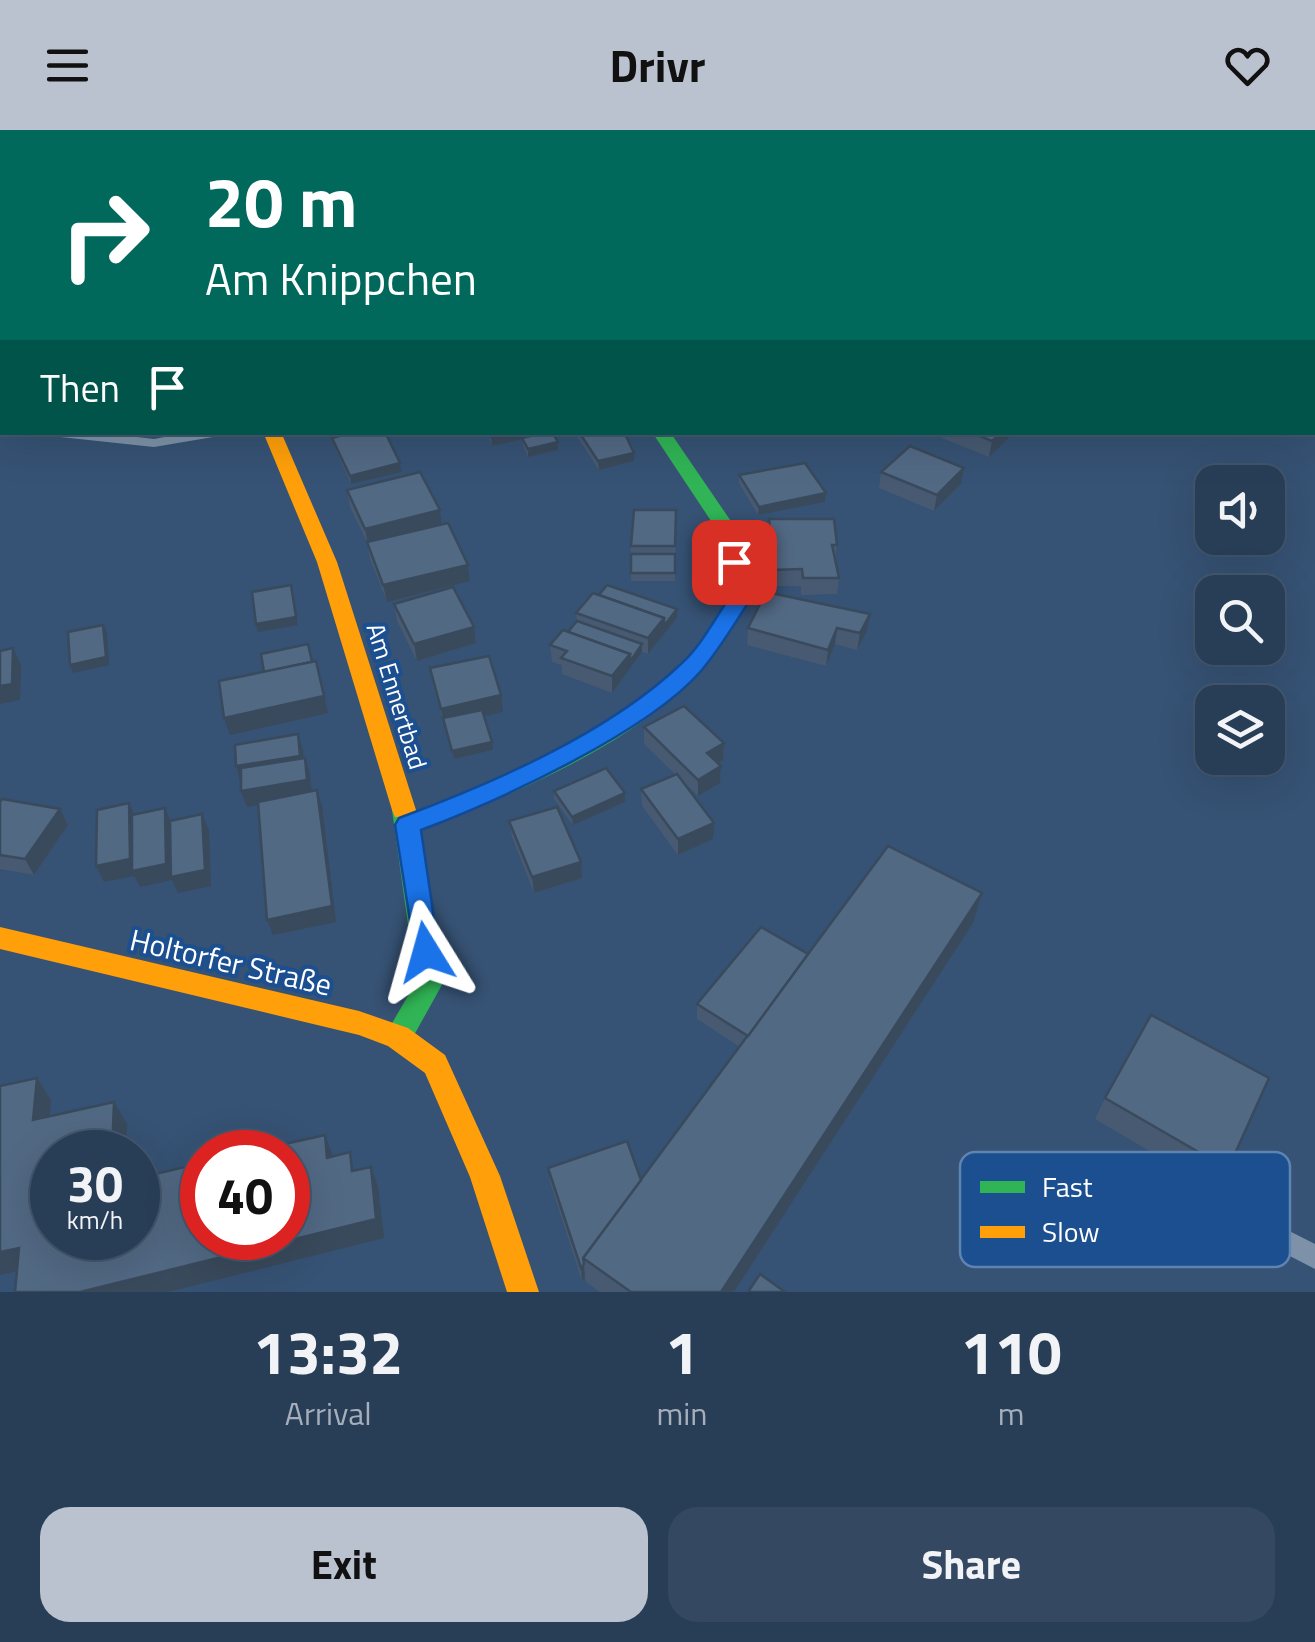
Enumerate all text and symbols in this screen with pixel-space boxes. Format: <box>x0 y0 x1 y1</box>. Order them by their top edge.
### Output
text: Drivr <box>609 31 706 99</box>
icon: menu <box>40 38 95 93</box>
icon: heart <box>1220 38 1275 93</box>
text: 20 m <box>205 148 358 254</box>
icon: right <box>40 170 170 300</box>
text: Am Knippchen <box>205 244 477 312</box>
text: Then <box>40 359 120 417</box>
icon: arrive <box>140 360 195 415</box>
map controls <box>1195 465 1285 775</box>
button: sound <box>1195 465 1285 555</box>
pin <box>692 520 777 605</box>
icon: arrive <box>707 535 762 590</box>
button: search <box>1195 575 1285 665</box>
street label: Am Ennertbad <box>357 618 437 774</box>
button: layers <box>1195 685 1285 775</box>
position arrow <box>374 900 478 1004</box>
street label: Holtorfer Straße <box>126 916 336 1008</box>
speed limit sign: 40 <box>180 1130 310 1260</box>
text: 30 <box>67 1145 123 1221</box>
legend <box>960 1152 1290 1267</box>
text: Fast <box>1042 1165 1093 1208</box>
text: km/h <box>67 1201 123 1239</box>
text: Slow <box>1042 1210 1100 1253</box>
text: 13:32 <box>253 1306 403 1397</box>
text: 1 <box>665 1306 699 1397</box>
text: 110 <box>961 1306 1062 1397</box>
text: Arrival <box>285 1389 372 1437</box>
text: min <box>656 1389 707 1437</box>
text: m <box>998 1389 1025 1437</box>
button: Exit <box>40 1507 648 1622</box>
button: Share <box>668 1507 1275 1622</box>

